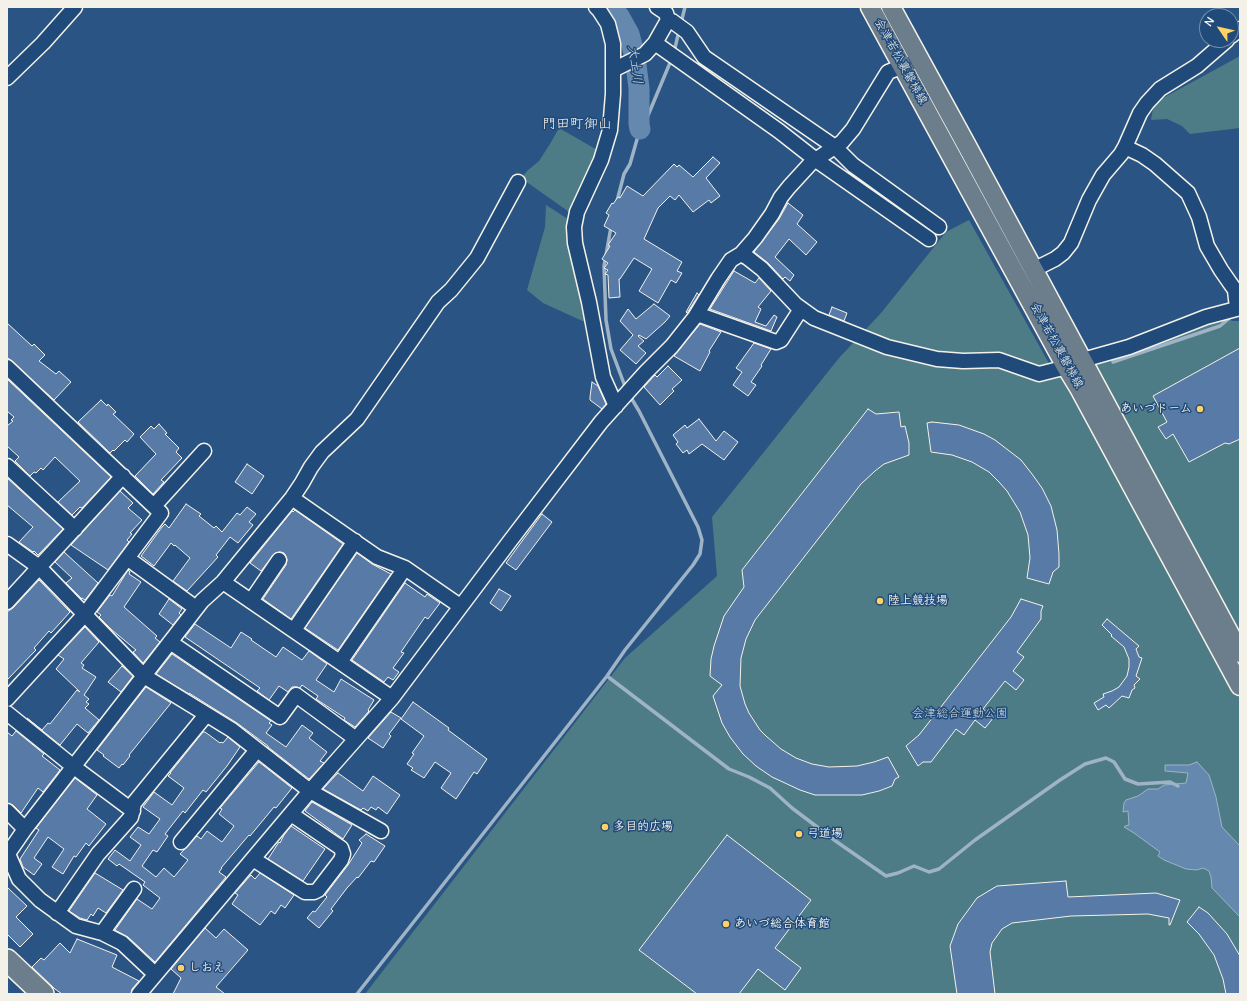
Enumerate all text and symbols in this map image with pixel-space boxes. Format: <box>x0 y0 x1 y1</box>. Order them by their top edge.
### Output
north arrow <box>1199 8 1239 48</box>
text: N <box>1201 15 1218 29</box>
street label: 会津若松裏磐梯線 <box>870 17 930 107</box>
water label: 大土川 <box>624 45 644 85</box>
district label: 門田町御山 <box>542 117 612 133</box>
street label: 会津若松裏磐梯線 <box>1026 301 1086 391</box>
place label: あいづドーム <box>1120 402 1192 416</box>
marker: あいづドーム <box>1195 404 1205 414</box>
place label: 陸上競技場 <box>888 594 948 608</box>
marker: 陸上競技場 <box>875 596 885 606</box>
park label: 会津総合運動公園 <box>912 707 1008 721</box>
place label: 多目的広場 <box>613 820 673 834</box>
marker: 多目的広場 <box>600 822 610 832</box>
place label: 弓道場 <box>807 827 843 841</box>
marker: 弓道場 <box>794 829 804 839</box>
place label: あいづ総合体育館 <box>734 917 830 931</box>
marker: あいづ総合体育館 <box>721 919 731 929</box>
place label: しおえ <box>189 961 225 975</box>
marker: しおえ <box>176 963 186 973</box>

